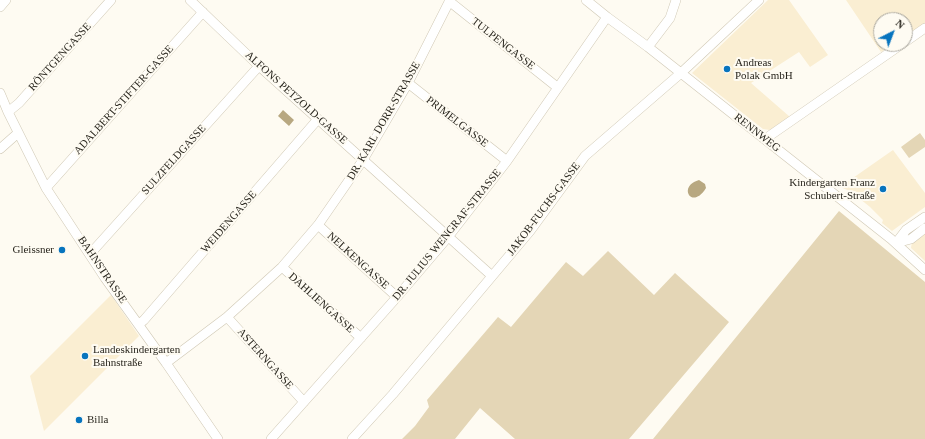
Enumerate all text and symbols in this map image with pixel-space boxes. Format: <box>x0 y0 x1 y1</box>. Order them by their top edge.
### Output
north arrow <box>873 12 913 52</box>
street label: TULPENGASSE <box>469 15 537 73</box>
text: N <box>893 17 907 31</box>
street label: RÖNTGENGASSE <box>26 20 94 94</box>
street label: ADALBERT-STIFTER-GASSE <box>71 43 177 157</box>
street label: ALFONS PETZOLD-GASSE <box>242 49 350 147</box>
place label: Andreas Polak GmbH <box>735 56 793 82</box>
street label: DR. KARL DORR-STRASSE <box>345 59 423 183</box>
marker: Andreas Polak GmbH <box>722 64 732 74</box>
street label: PRIMELGASSE <box>423 94 491 150</box>
street label: RENNWEG <box>731 111 783 155</box>
street label: SULZFELDGASSE <box>139 122 209 198</box>
street label: JAKOB-FUCHS-GASSE <box>505 160 583 258</box>
street label: DR. JULIUS WENGRAF-STRASSE <box>390 167 504 303</box>
place label: Kindergarten Franz Schubert-Straße <box>789 176 875 202</box>
marker: Kindergarten Franz Schubert-Straße <box>878 184 888 194</box>
street label: WEIDENGASSE <box>198 188 260 256</box>
street label: NELKENGASSE <box>324 230 392 292</box>
street label: BAHNSTRASSE <box>75 234 129 306</box>
place label: Gleissner <box>12 243 54 257</box>
marker: Gleissner <box>57 245 67 255</box>
street label: DAHLIENGASSE <box>285 270 357 336</box>
street label: ASTERNGASSE <box>234 326 296 392</box>
place label: Landeskindergarten Bahnstraße <box>93 343 180 369</box>
marker: Landeskindergarten Bahnstraße <box>80 351 90 361</box>
place label: Billa <box>87 413 108 427</box>
marker: Billa <box>74 415 84 425</box>

